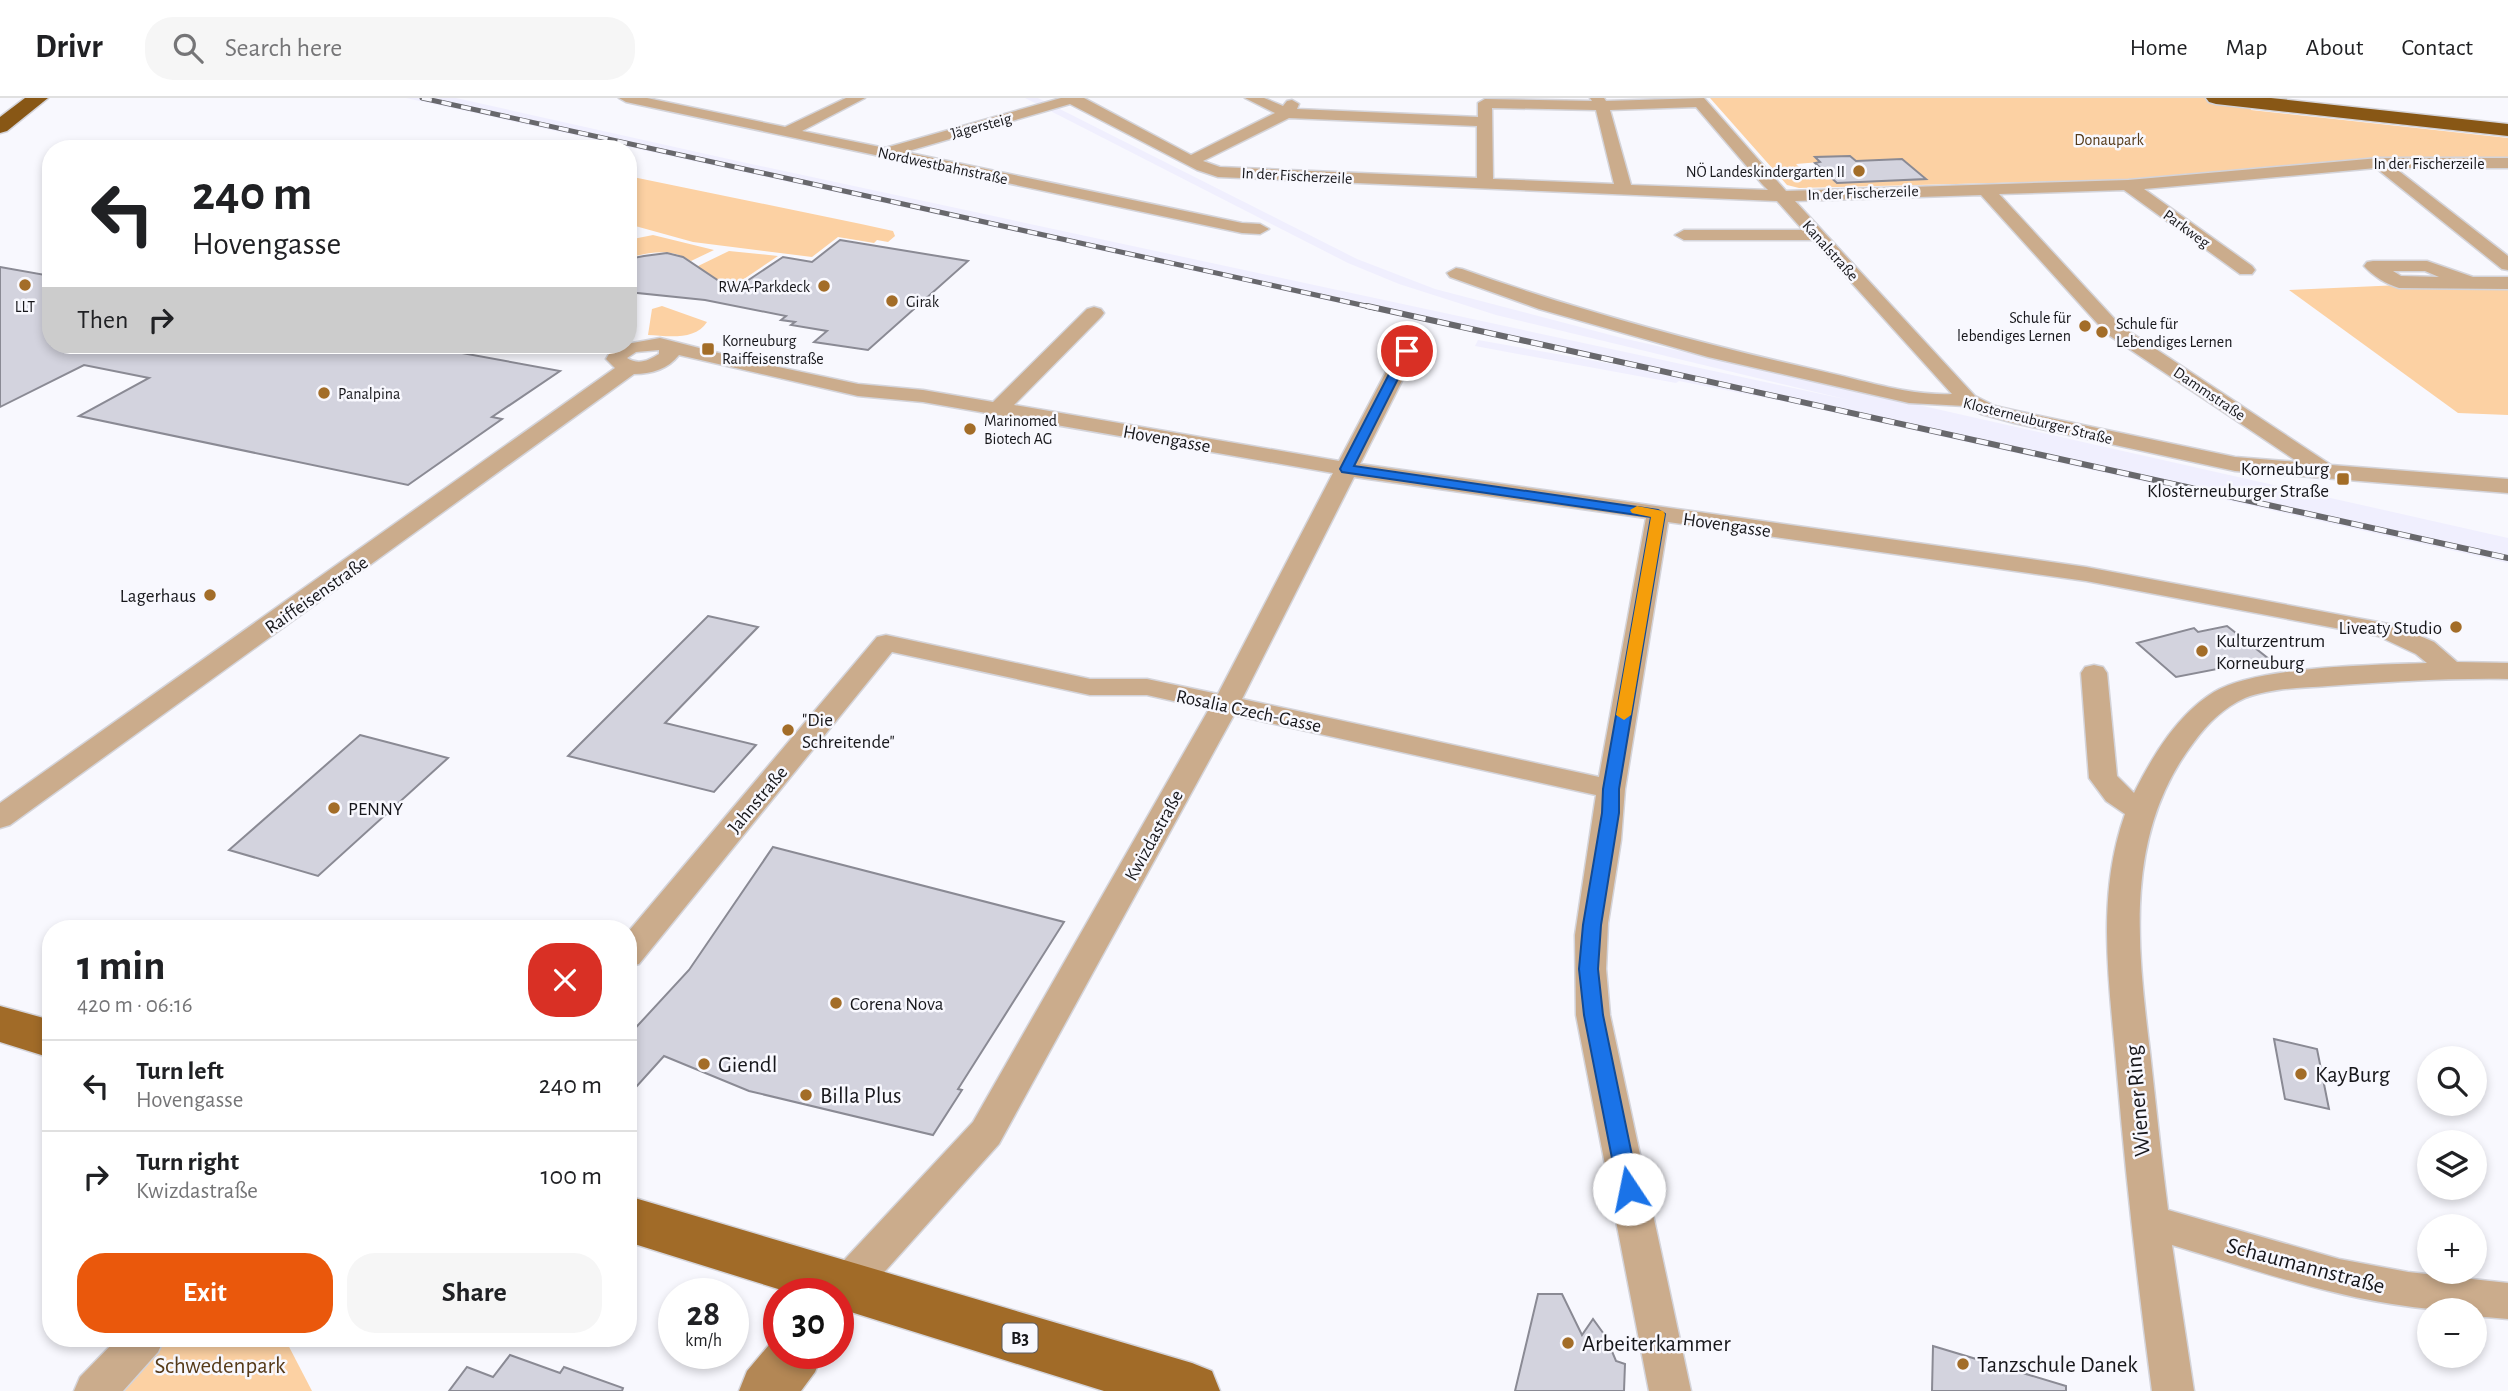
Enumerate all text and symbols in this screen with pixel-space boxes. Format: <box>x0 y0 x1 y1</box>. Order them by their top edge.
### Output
search box <box>145 17 635 80</box>
icon: search <box>169 29 207 67</box>
text: Drivr <box>35 31 103 64</box>
text: Search here <box>225 35 342 61</box>
text: Home <box>2130 36 2188 60</box>
text: Map <box>2226 36 2268 60</box>
text: About <box>2306 36 2363 60</box>
text: Contact <box>2401 36 2473 60</box>
street label: Jägersteig <box>949 110 1014 142</box>
park label: Donaupark <box>2074 132 2145 148</box>
street label: Nordwestbahnstraße <box>876 144 1009 188</box>
street label: In der Fischerzeile <box>2373 156 2485 172</box>
place label: NÖ Landeskindergarten II <box>1686 162 1845 180</box>
marker: NÖ Landeskindergarten II <box>1851 163 1867 179</box>
street label: In der Fischerzeile <box>1241 165 1353 187</box>
icon: left <box>77 168 168 259</box>
text: 240 m <box>192 170 312 219</box>
street label: In der Fischerzeile <box>1807 183 1919 203</box>
street label: Parkweg <box>2160 207 2213 251</box>
street label: Kanalstraße <box>1799 217 1861 284</box>
text: Hovengasse <box>192 228 341 260</box>
marker: LLT <box>17 277 33 293</box>
marker: RWA-Parkdeck <box>816 278 832 294</box>
place label: RWA-Parkdeck <box>718 279 811 295</box>
marker: Girak <box>884 293 900 309</box>
place label: Girak <box>906 294 940 310</box>
place label: LLT <box>15 299 35 315</box>
icon: right <box>142 301 180 339</box>
text: Then <box>77 307 128 333</box>
place label: Schule für lebendiges Lernen <box>1957 310 2072 344</box>
place label: Schule für Lebendiges Lernen <box>2116 316 2232 350</box>
marker: Schule für lebendiges Lernen <box>2077 318 2093 334</box>
pin <box>1377 321 1437 381</box>
marker: Schule für Lebendiges Lernen <box>2094 324 2110 340</box>
icon: arrive <box>1388 332 1426 370</box>
place label: Korneuburg Raiffeisenstraße <box>722 333 824 367</box>
marker: Korneuburg Raiffeisenstraße <box>700 341 716 357</box>
street label: Dammstraße <box>2171 364 2248 424</box>
marker: Panalpina <box>316 385 332 401</box>
place label: Panalpina <box>338 386 400 402</box>
street label: Klosterneuburger Straße <box>1961 395 2114 447</box>
place label: Marinomed Biotech AG <box>984 413 1057 447</box>
marker: Marinomed Biotech AG <box>962 421 978 437</box>
street label: Hovengasse <box>1121 422 1212 457</box>
place label: Korneuburg Klosterneuburger Straße <box>2147 460 2330 501</box>
marker: Korneuburg Klosterneuburger Straße <box>2335 471 2351 487</box>
street label: Hovengasse <box>1682 510 1772 541</box>
street label: Raiffeisenstraße <box>262 553 372 638</box>
place label: Lagerhaus <box>120 587 196 606</box>
marker: Lagerhaus <box>202 587 218 603</box>
place label: Liveaty Studio <box>2338 619 2442 638</box>
marker: Liveaty Studio <box>2448 619 2464 635</box>
place label: Kulturzentrum Korneuburg <box>2216 632 2325 673</box>
marker: Kulturzentrum Korneuburg <box>2194 643 2210 659</box>
street label: Rosalia Czech-Gasse <box>1174 687 1323 736</box>
place label: "Die Schreitende" <box>802 711 895 752</box>
marker: "Die Schreitende" <box>780 722 796 738</box>
street label: Jahnstraße <box>725 763 791 837</box>
street label: Kwizdastraße <box>1122 787 1187 884</box>
marker: PENNY <box>326 800 342 816</box>
place label: PENNY <box>348 800 403 819</box>
button: close <box>528 943 602 1017</box>
text: 1 min <box>77 945 166 987</box>
text: 420 m · 06:16 <box>77 994 193 1017</box>
marker: Corena Nova <box>828 995 844 1011</box>
place label: Corena Nova <box>850 995 944 1014</box>
street label: Wiener Ring <box>2122 1043 2155 1158</box>
map controls <box>2417 1046 2487 1368</box>
button: search <box>2417 1046 2487 1116</box>
place label: Giendl <box>718 1054 777 1077</box>
marker: Giendl <box>696 1056 712 1072</box>
text: Turn left <box>136 1058 224 1084</box>
place label: KayBurg <box>2315 1064 2391 1087</box>
marker: KayBurg <box>2293 1066 2309 1082</box>
icon: left <box>77 1067 115 1105</box>
text: 240 m <box>539 1072 602 1098</box>
place label: Billa Plus <box>820 1085 902 1108</box>
marker: Billa Plus <box>798 1087 814 1103</box>
text: Hovengasse <box>136 1089 243 1112</box>
button: layers <box>2417 1130 2487 1200</box>
text: Turn right <box>136 1149 239 1175</box>
position arrow <box>1592 1152 1666 1226</box>
icon: right <box>77 1158 115 1196</box>
text: 100 m <box>541 1163 602 1189</box>
text: Kwizdastraße <box>136 1180 258 1203</box>
button: + <box>2417 1214 2487 1284</box>
street label: Schaumannstraße <box>2224 1234 2387 1299</box>
button: Exit <box>77 1253 333 1333</box>
button: Share <box>347 1253 602 1333</box>
speed limit sign: 30 <box>763 1278 854 1369</box>
text: 28 <box>687 1297 720 1332</box>
button: − <box>2417 1298 2487 1368</box>
road number: B3 <box>1002 1324 1038 1352</box>
text: km/h <box>685 1332 722 1350</box>
place label: Arbeiterkammer <box>1582 1333 1731 1356</box>
marker: Arbeiterkammer <box>1560 1335 1576 1351</box>
place label: Tanzschule Danek <box>1977 1354 2138 1377</box>
park label: Schwedenpark <box>155 1355 286 1378</box>
marker: Tanzschule Danek <box>1955 1356 1971 1372</box>

